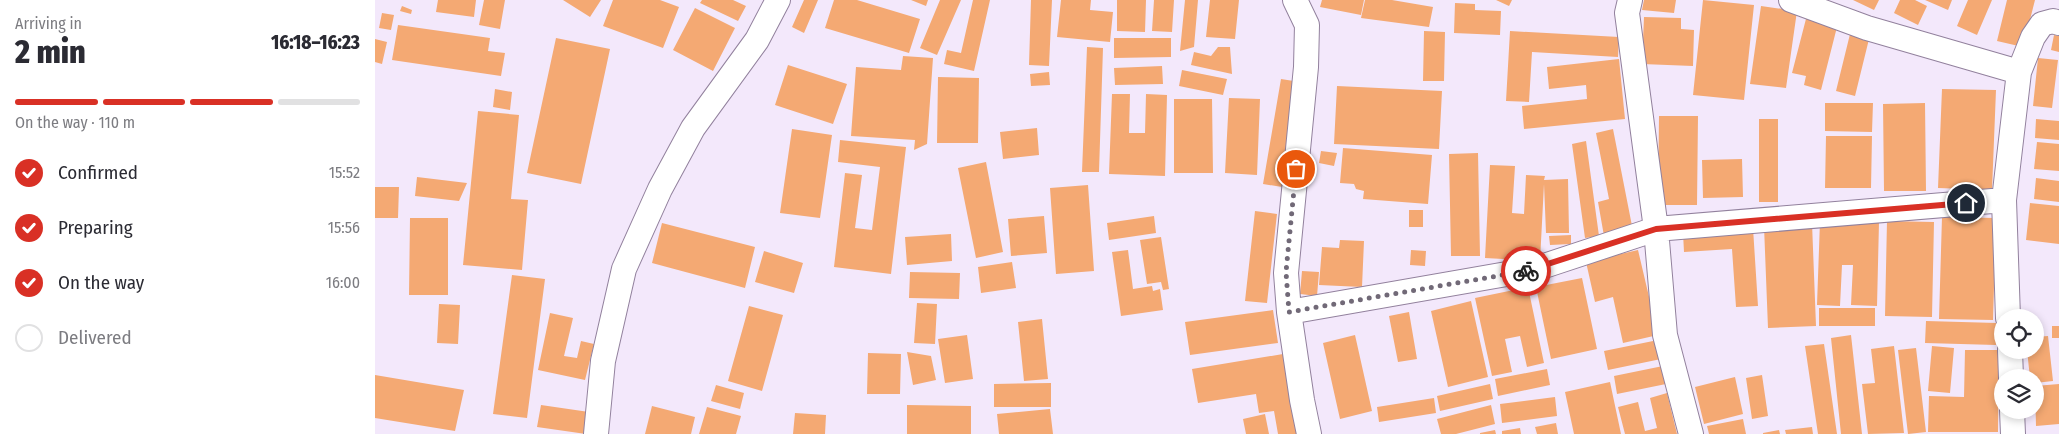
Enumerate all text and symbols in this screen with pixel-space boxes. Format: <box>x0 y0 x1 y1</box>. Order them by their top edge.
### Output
text: Arriving in <box>15 14 82 33</box>
text: 16:18–16:23 <box>271 31 360 54</box>
text: 2 min <box>15 33 86 71</box>
text: On the way · 110 m <box>15 113 135 132</box>
pin <box>1275 148 1317 190</box>
icon: bag <box>1282 155 1310 183</box>
icon: check <box>15 159 43 187</box>
text: Confirmed <box>58 161 138 184</box>
text: 15:52 <box>329 163 360 182</box>
pin <box>1945 182 1987 224</box>
icon: home <box>1952 189 1980 217</box>
icon: check <box>15 214 43 242</box>
text: Preparing <box>58 216 133 239</box>
text: 15:56 <box>328 218 360 237</box>
courier <box>1501 246 1551 296</box>
icon: bike <box>1512 257 1540 285</box>
icon: check <box>15 269 43 297</box>
text: On the way <box>58 271 144 294</box>
text: 16:00 <box>326 273 360 292</box>
map controls <box>1994 309 2044 419</box>
button: locate <box>1994 309 2044 359</box>
text: Delivered <box>58 326 132 349</box>
button: layers <box>1994 369 2044 419</box>

